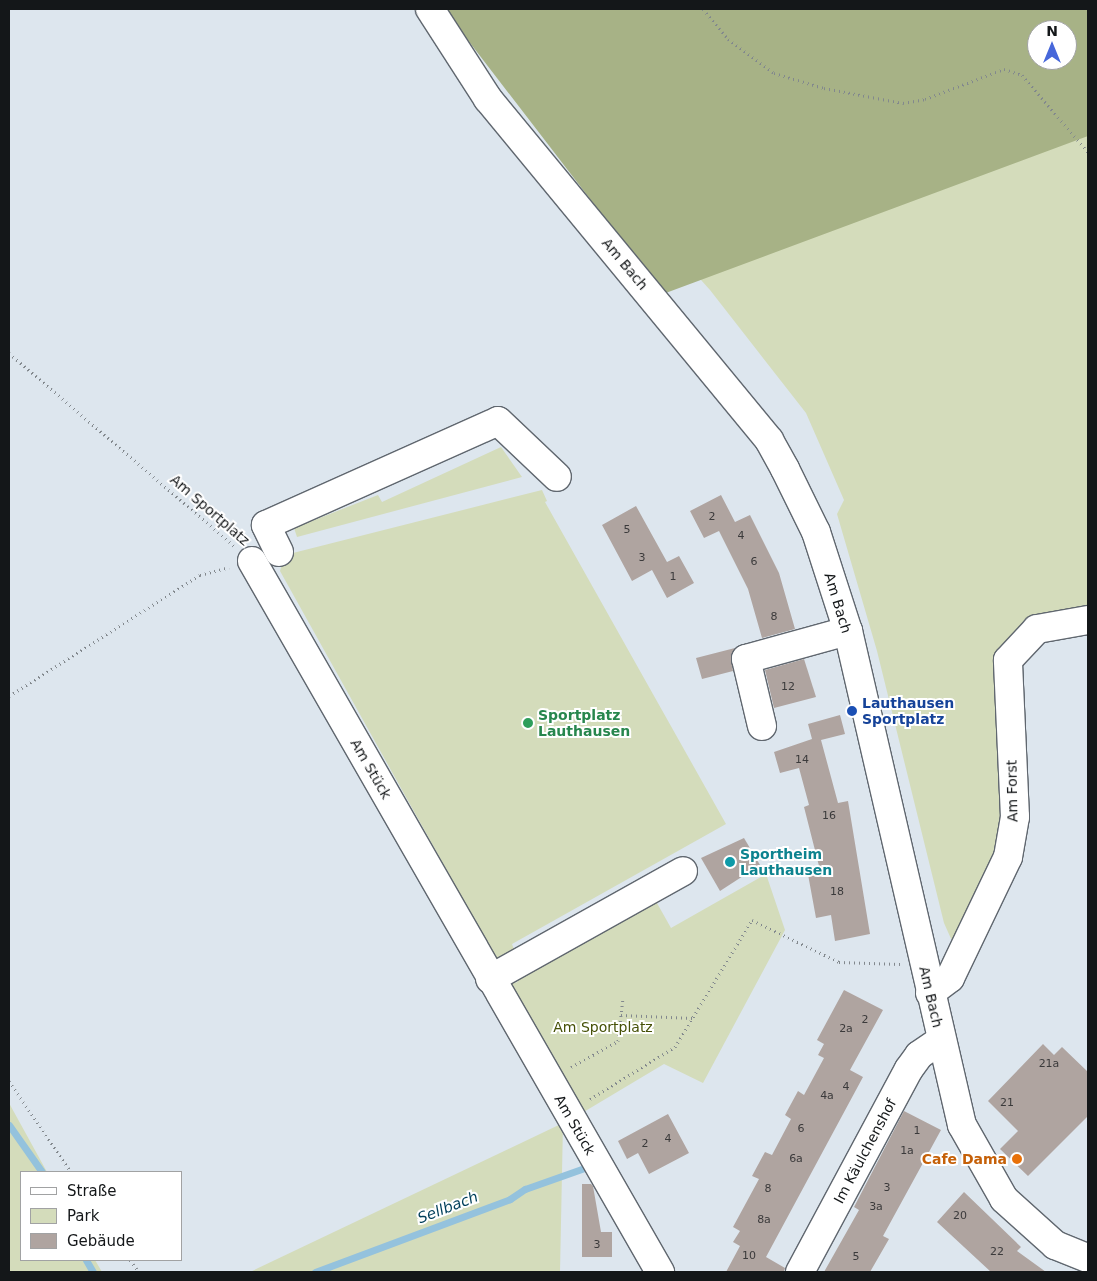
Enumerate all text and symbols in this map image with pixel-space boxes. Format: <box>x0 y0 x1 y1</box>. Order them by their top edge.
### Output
north arrow <box>1027 20 1077 70</box>
text: N <box>1046 23 1058 39</box>
street label: Am Bach <box>599 235 651 293</box>
street label: Am Sportplatz <box>167 471 253 549</box>
house number: 2 <box>709 510 715 524</box>
house number: 5 <box>624 523 630 537</box>
house number: 4 <box>738 529 744 543</box>
house number: 3 <box>639 551 645 565</box>
house number: 6 <box>751 555 757 569</box>
house number: 1 <box>670 570 676 584</box>
street label: Am Bach <box>821 571 855 635</box>
house number: 8 <box>771 610 777 624</box>
house number: 12 <box>781 680 795 694</box>
place label: Lauthausen Sportplatz <box>862 695 954 728</box>
marker: Lauthausen Sportplatz <box>846 705 858 717</box>
place label: Sportplatz Lauthausen <box>538 707 630 740</box>
marker: Sportplatz Lauthausen <box>522 717 534 729</box>
street label: Am Stück <box>347 736 395 802</box>
house number: 14 <box>795 753 809 767</box>
street label: Am Forst <box>1003 760 1021 822</box>
house number: 16 <box>822 809 836 823</box>
place label: Sportheim Lauthausen <box>740 846 832 879</box>
marker: Sportheim Lauthausen <box>724 856 736 868</box>
house number: 18 <box>830 885 844 899</box>
street label: Am Bach <box>916 965 946 1029</box>
house number: 2 <box>862 1013 868 1027</box>
park label: Am Sportplatz <box>553 1019 653 1035</box>
house number: 2a <box>839 1022 853 1036</box>
house number: 21a <box>1039 1057 1059 1071</box>
house number: 4 <box>843 1080 849 1094</box>
house number: 4a <box>820 1089 834 1103</box>
street label: Am Stück <box>551 1092 599 1158</box>
street label: Im Käulchenshof <box>830 1096 900 1206</box>
house number: 21 <box>1000 1096 1014 1110</box>
house number: 6 <box>798 1122 804 1136</box>
house number: 1 <box>914 1124 920 1138</box>
house number: 4 <box>665 1132 671 1146</box>
house number: 2 <box>642 1137 648 1151</box>
house number: 1a <box>900 1144 914 1158</box>
place label: Cafe Dama <box>922 1151 1007 1167</box>
house number: 6a <box>789 1152 803 1166</box>
marker: Cafe Dama <box>1011 1153 1023 1165</box>
legend <box>20 1171 182 1261</box>
house number: 3 <box>884 1181 890 1195</box>
text: Straße <box>67 1182 116 1200</box>
house number: 8 <box>765 1182 771 1196</box>
water label: Sellbach <box>415 1188 481 1228</box>
house number: 3a <box>869 1200 883 1214</box>
text: Park <box>67 1207 99 1225</box>
house number: 20 <box>953 1209 967 1223</box>
house number: 8a <box>757 1213 771 1227</box>
text: Gebäude <box>67 1232 135 1250</box>
house number: 3 <box>594 1238 600 1252</box>
house number: 22 <box>990 1245 1004 1259</box>
house number: 10 <box>742 1249 756 1263</box>
house number: 5 <box>853 1250 859 1264</box>

